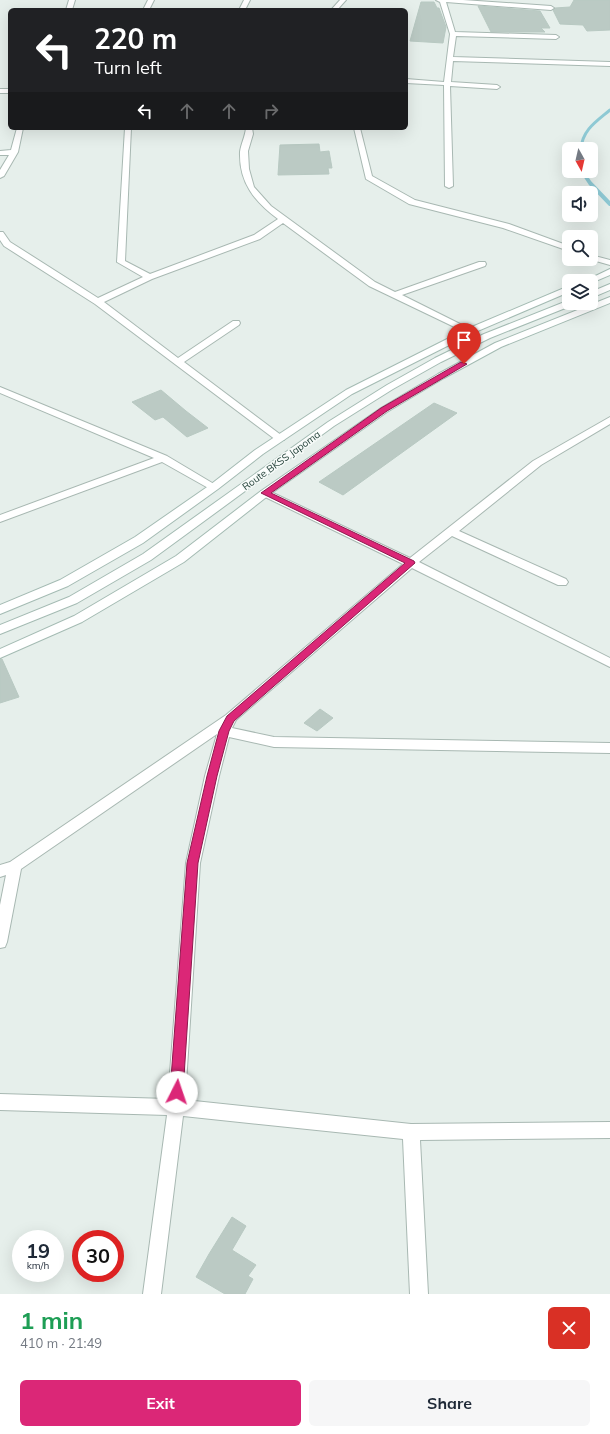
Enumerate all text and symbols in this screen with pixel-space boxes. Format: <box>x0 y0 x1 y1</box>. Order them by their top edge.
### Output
text: 220 m <box>94 21 177 56</box>
icon: left <box>28 24 80 76</box>
text: Turn left <box>94 56 162 79</box>
icon: left <box>134 100 156 122</box>
icon: ahead <box>176 100 198 122</box>
icon: ahead <box>218 100 240 122</box>
icon: right <box>260 100 282 122</box>
north arrow <box>562 142 598 178</box>
map controls <box>562 142 598 310</box>
button: sound <box>562 186 598 222</box>
button: search <box>562 230 598 266</box>
button: layers <box>562 274 598 310</box>
pin <box>447 323 481 364</box>
icon: arrive <box>453 329 475 351</box>
street label: Route BKSS Japoma <box>240 428 323 493</box>
position arrow <box>156 1071 198 1113</box>
speed limit sign: 30 <box>72 1230 124 1282</box>
text: 19 <box>26 1238 50 1263</box>
text: km/h <box>27 1259 49 1272</box>
text: 1 min <box>20 1305 83 1335</box>
button: close <box>548 1307 590 1349</box>
text: 410 m · 21:49 <box>20 1335 102 1351</box>
button: Exit <box>20 1380 301 1426</box>
button: Share <box>309 1380 590 1426</box>

